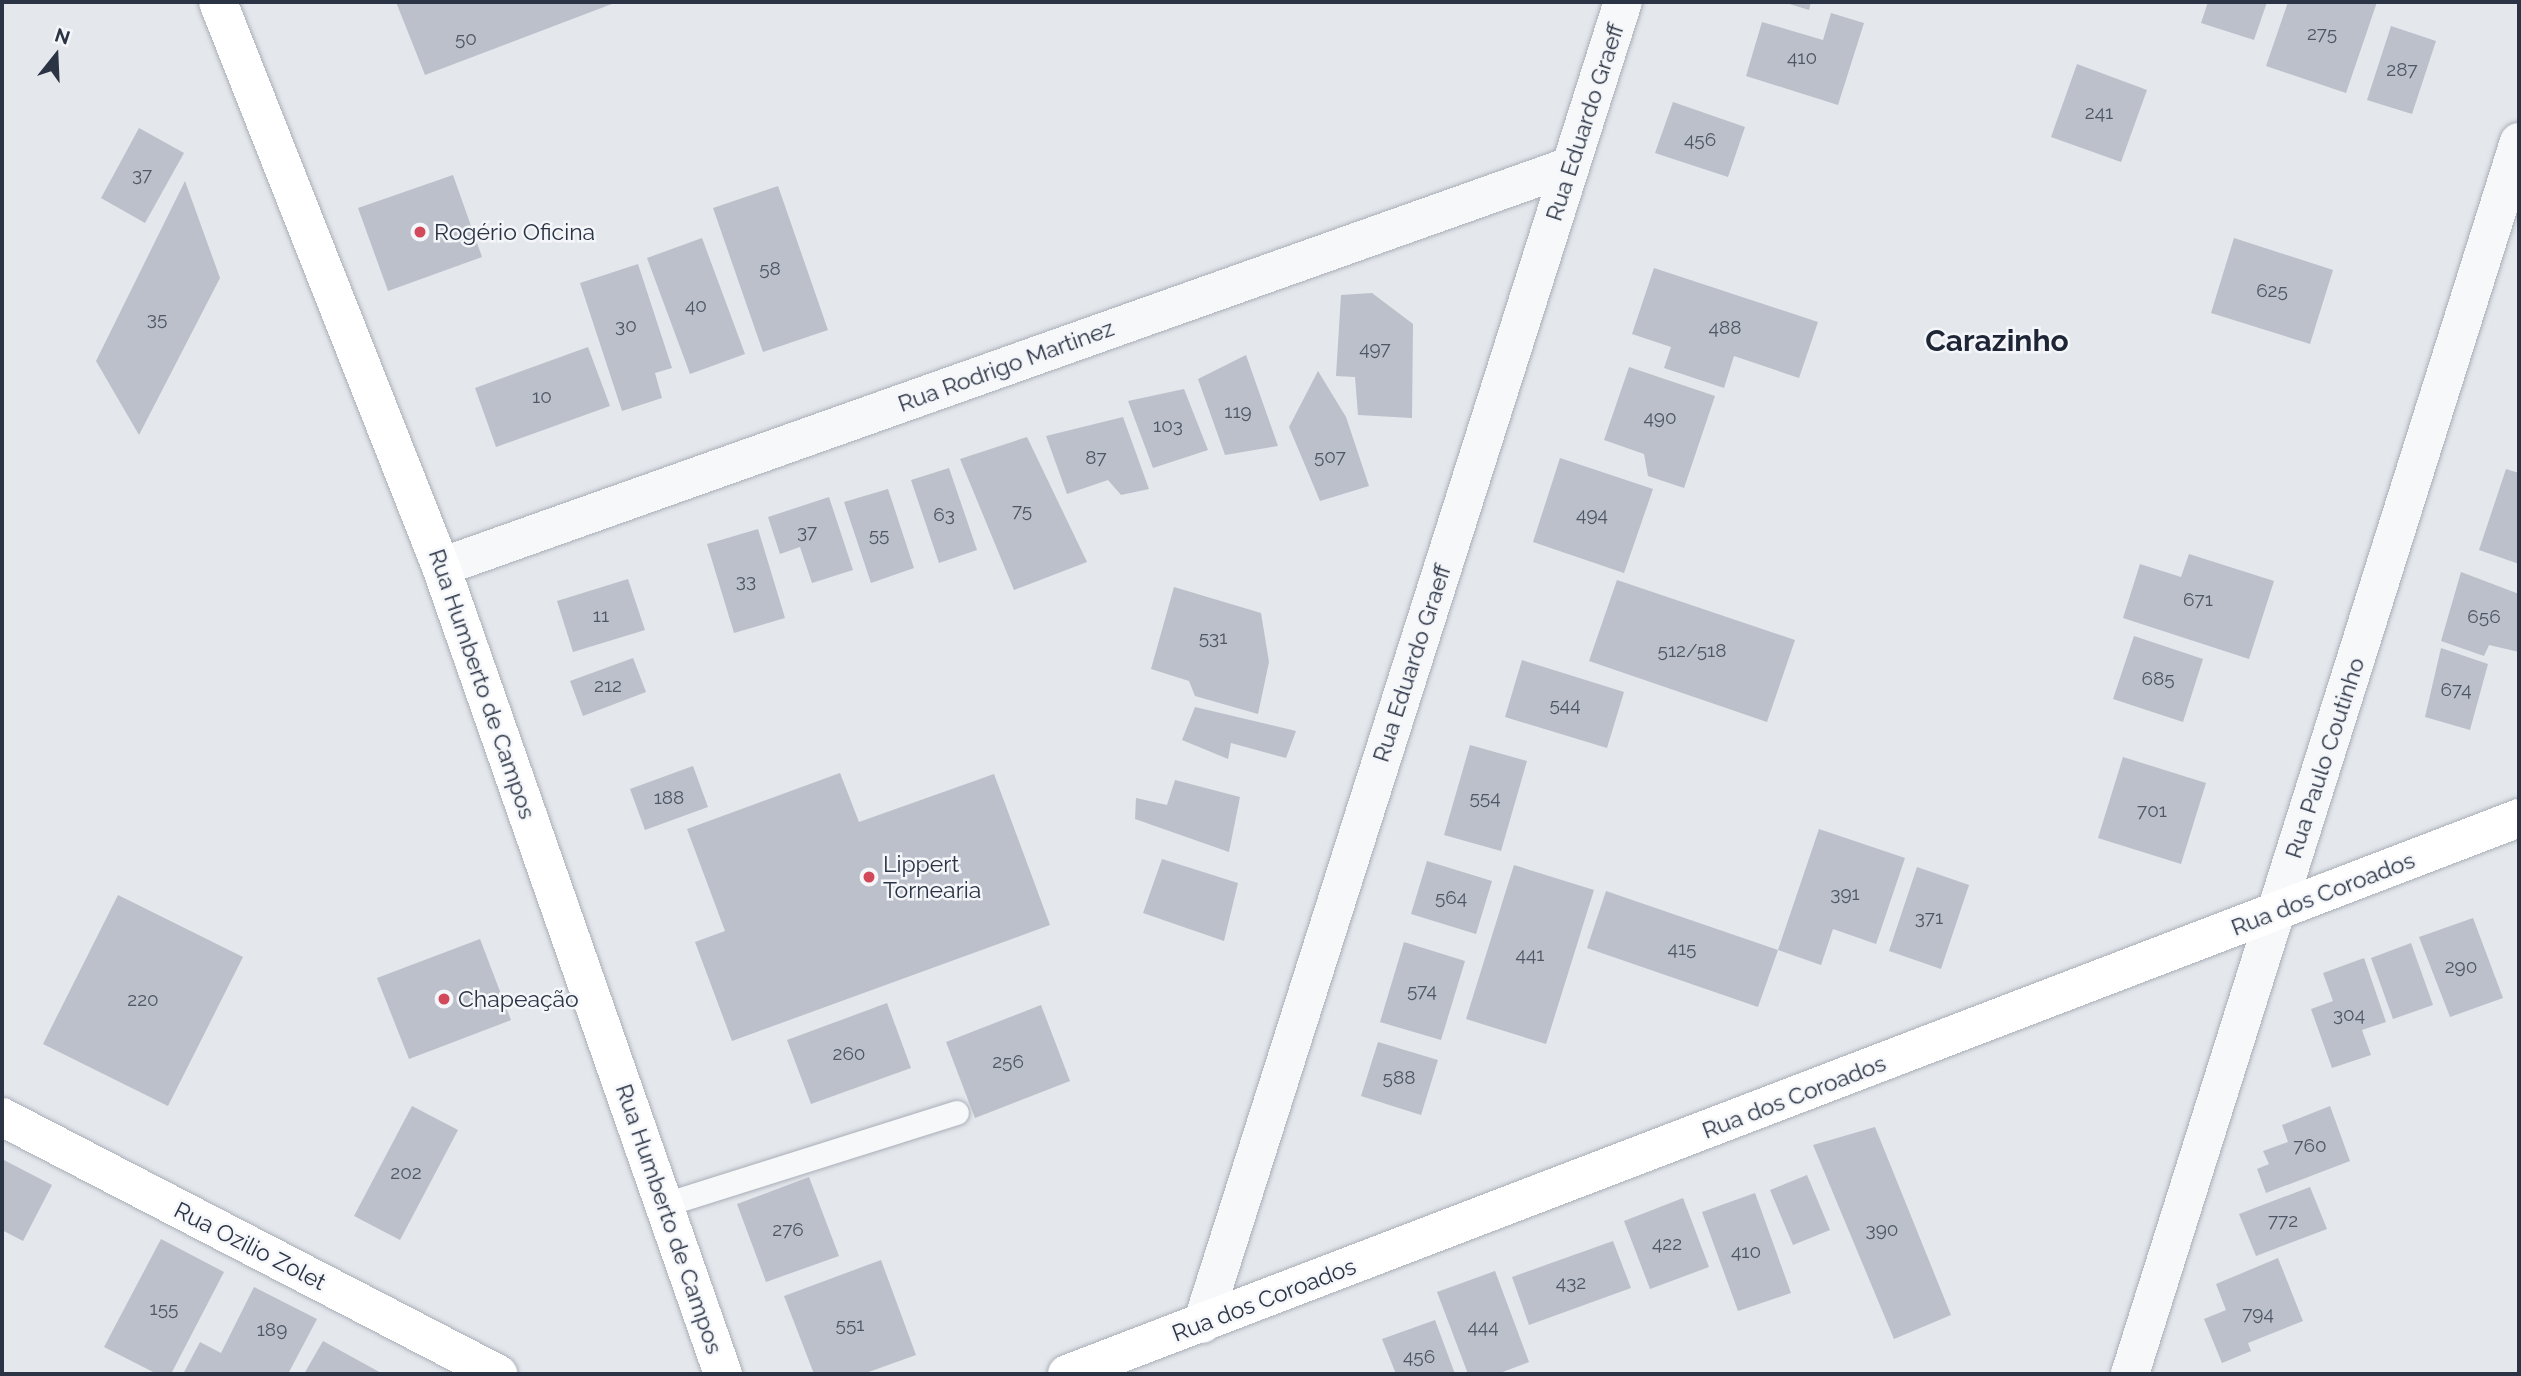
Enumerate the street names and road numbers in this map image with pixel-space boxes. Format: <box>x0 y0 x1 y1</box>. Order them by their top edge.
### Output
street label: Rua Eduardo Graeff <box>1540 20 1630 224</box>
street label: Rua Rodrigo Martinez <box>894 314 1118 418</box>
street label: Rua Humberto de Campos <box>423 545 541 823</box>
street label: Rua Eduardo Graeff <box>1367 561 1457 765</box>
street label: Rua Paulo Coutinho <box>2280 654 2370 862</box>
street label: Rua dos Coroados <box>2227 846 2419 942</box>
street label: Rua dos Coroados <box>1698 1049 1890 1145</box>
street label: Rua Humberto de Campos <box>610 1080 728 1358</box>
street label: Rua Ozilio Zolet <box>170 1196 330 1296</box>
street label: Rua dos Coroados <box>1168 1252 1360 1348</box>

